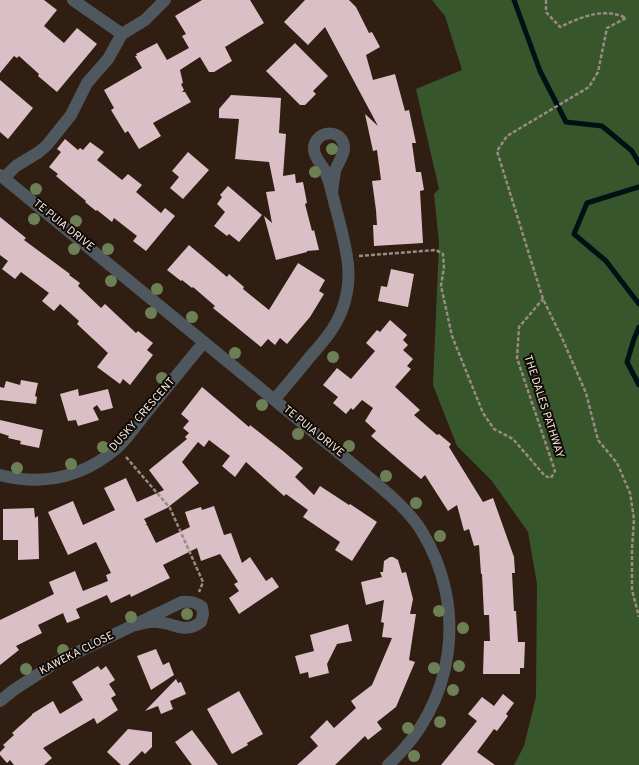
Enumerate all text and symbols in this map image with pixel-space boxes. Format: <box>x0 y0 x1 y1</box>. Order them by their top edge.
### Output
street label: TE PUIA DRIVE <box>30 197 96 255</box>
street label: THE DALES PATHWAY <box>520 354 566 460</box>
street label: DUSKY CRESCENT <box>107 376 179 454</box>
street label: TE PUIA DRIVE <box>280 403 346 461</box>
street label: KAWEKA CLOSE <box>38 630 116 678</box>

